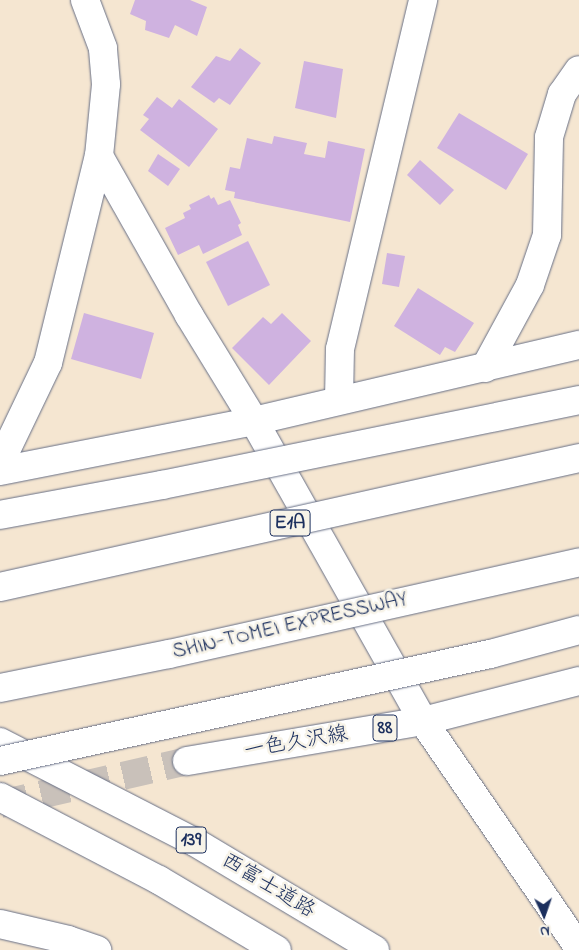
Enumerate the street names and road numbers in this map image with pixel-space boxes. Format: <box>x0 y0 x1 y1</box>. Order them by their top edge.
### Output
road number: E1A <box>269 506 311 540</box>
street label: SHIN-TOMEI EXPRESSWAY <box>170 587 410 665</box>
road number: 88 <box>372 710 398 746</box>
street label: 一色久沢線 <box>242 721 350 765</box>
road number: 139 <box>175 822 207 858</box>
street label: 西富士道路 <box>217 848 319 924</box>

